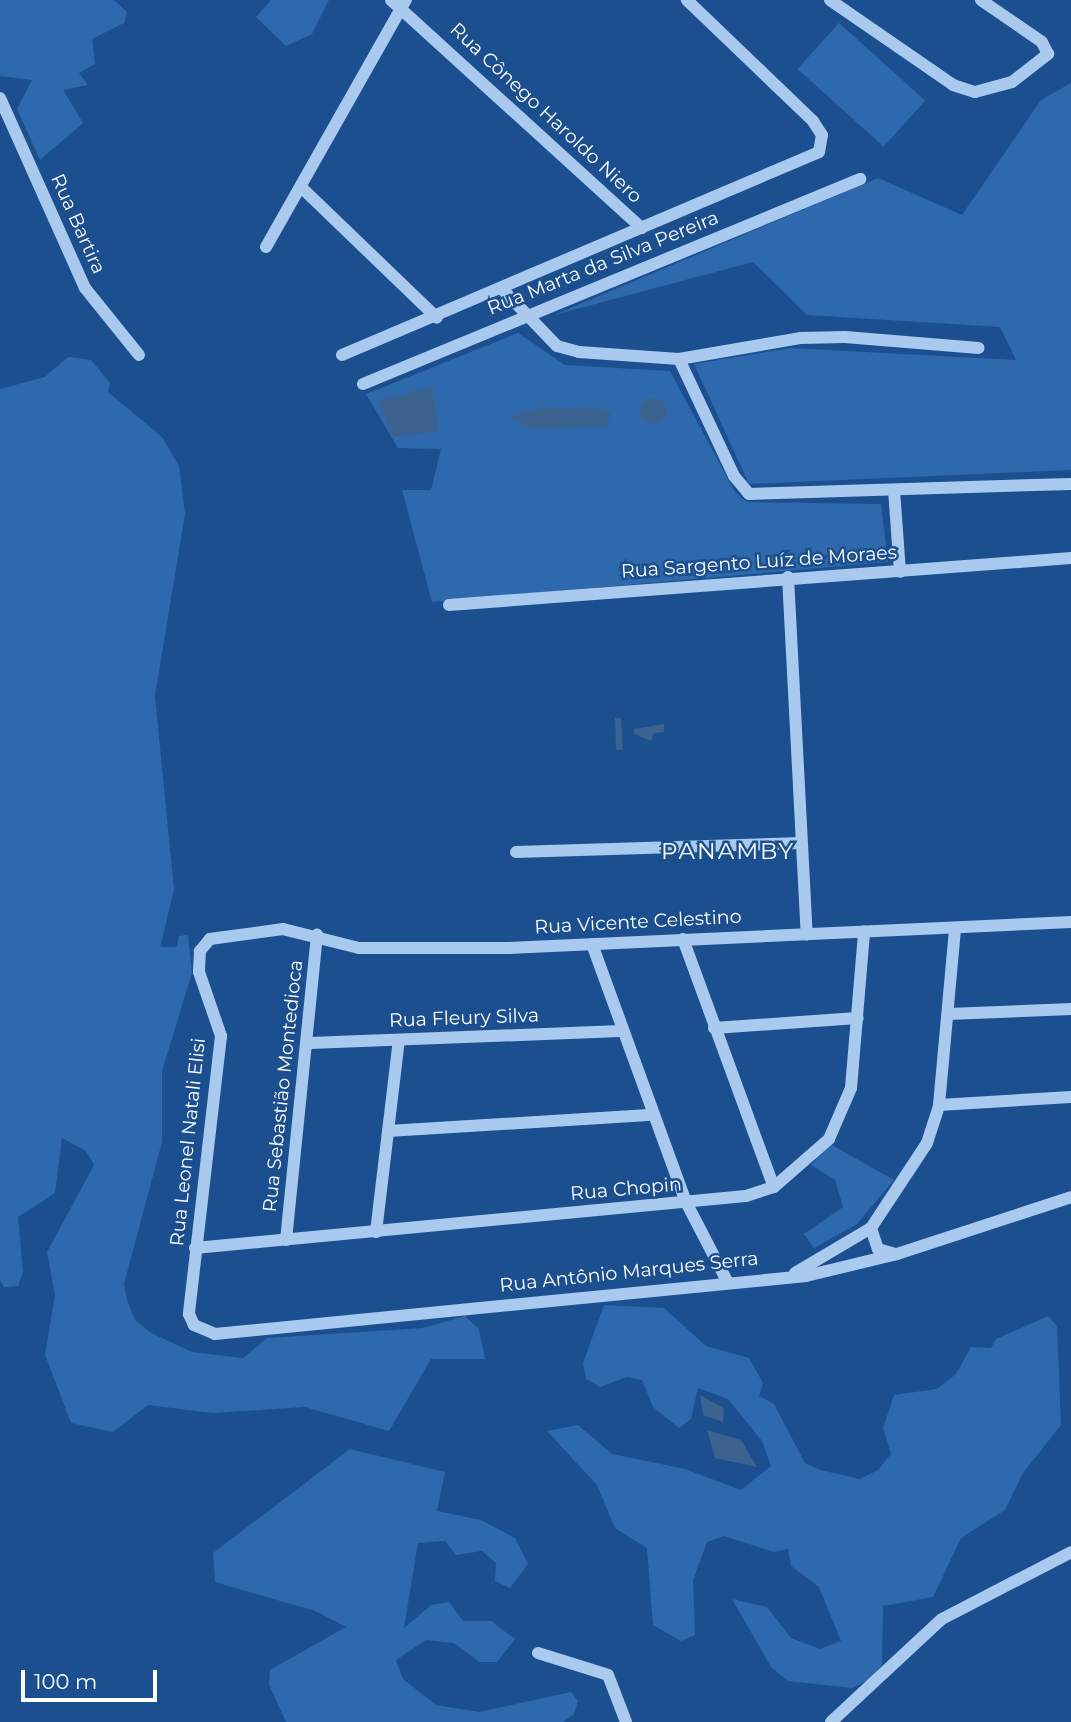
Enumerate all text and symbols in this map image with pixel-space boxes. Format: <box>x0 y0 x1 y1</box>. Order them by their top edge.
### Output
street label: Rua Cônego Haroldo Niero <box>445 18 647 208</box>
street label: Rua Bartira <box>46 170 110 278</box>
street label: Rua Marta da Silva Pereira <box>484 206 722 320</box>
street label: Rua Sargento Luíz de Moraes <box>620 541 898 583</box>
district label: PANAMBY <box>662 837 794 865</box>
street label: Rua Vicente Celestino <box>534 905 742 939</box>
street label: Rua Sebastião Montedioca <box>258 959 308 1213</box>
street label: Rua Fleury Silva <box>389 1004 539 1032</box>
street label: Rua Leonel Natali Elisi <box>166 1037 210 1247</box>
street label: Rua Chopin <box>569 1173 683 1205</box>
street label: Rua Antônio Marques Serra <box>498 1247 760 1297</box>
scale bar <box>24 1656 161 1700</box>
text: 100 m <box>34 1669 97 1694</box>

